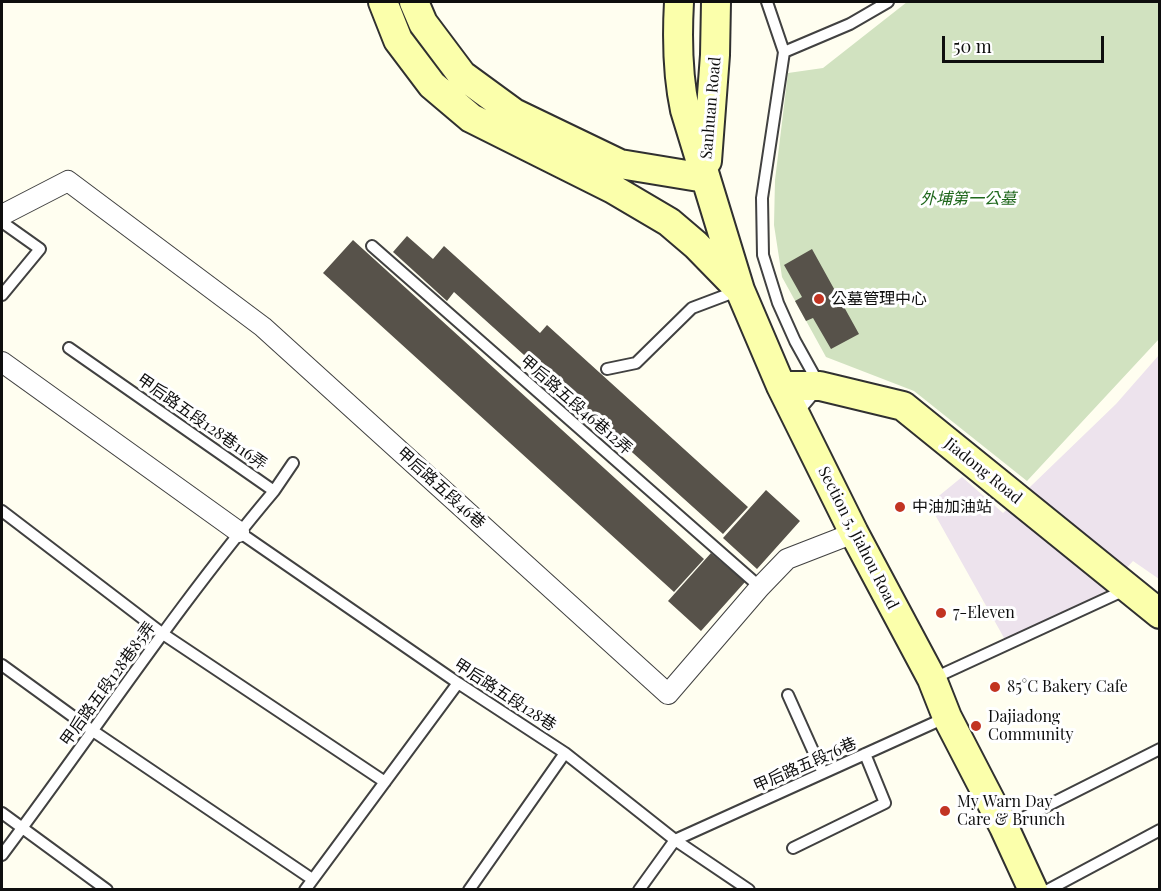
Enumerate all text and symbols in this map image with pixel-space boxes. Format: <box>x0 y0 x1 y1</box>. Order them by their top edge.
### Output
scale bar <box>945 24 1107 62</box>
text: 50 m <box>953 34 992 58</box>
street label: Sanhuan Road <box>697 56 725 160</box>
park label: 外埔第一公墓 <box>920 189 1016 209</box>
place label: 公墓管理中心 <box>831 289 927 309</box>
marker: 公墓管理中心 <box>812 292 826 306</box>
street label: 甲后路五段46巷12弄 <box>516 351 636 459</box>
street label: 甲后路五段128巷116弄 <box>133 370 271 474</box>
street label: Jiadong Road <box>940 434 1026 508</box>
street label: 甲后路五段46巷 <box>393 443 489 533</box>
street label: Section 5, Jiahou Road <box>814 463 902 613</box>
place label: 中油加油站 <box>912 497 992 517</box>
marker: 中油加油站 <box>893 500 907 514</box>
place label: 7-Eleven <box>953 603 1015 623</box>
marker: 7-Eleven <box>934 606 948 620</box>
street label: 甲后路五段128巷85弄 <box>56 618 160 750</box>
street label: 甲后路五段128巷 <box>450 655 560 735</box>
place label: 85°C Bakery Cafe <box>1007 677 1128 697</box>
marker: 85°C Bakery Cafe <box>988 680 1002 694</box>
place label: Dajiadong Community <box>988 707 1073 745</box>
marker: Dajiadong Community <box>969 719 983 733</box>
street label: 甲后路五段76巷 <box>750 734 860 796</box>
place label: My Warn Day Care & Brunch <box>957 792 1065 830</box>
marker: My Warn Day Care & Brunch <box>938 804 952 818</box>

